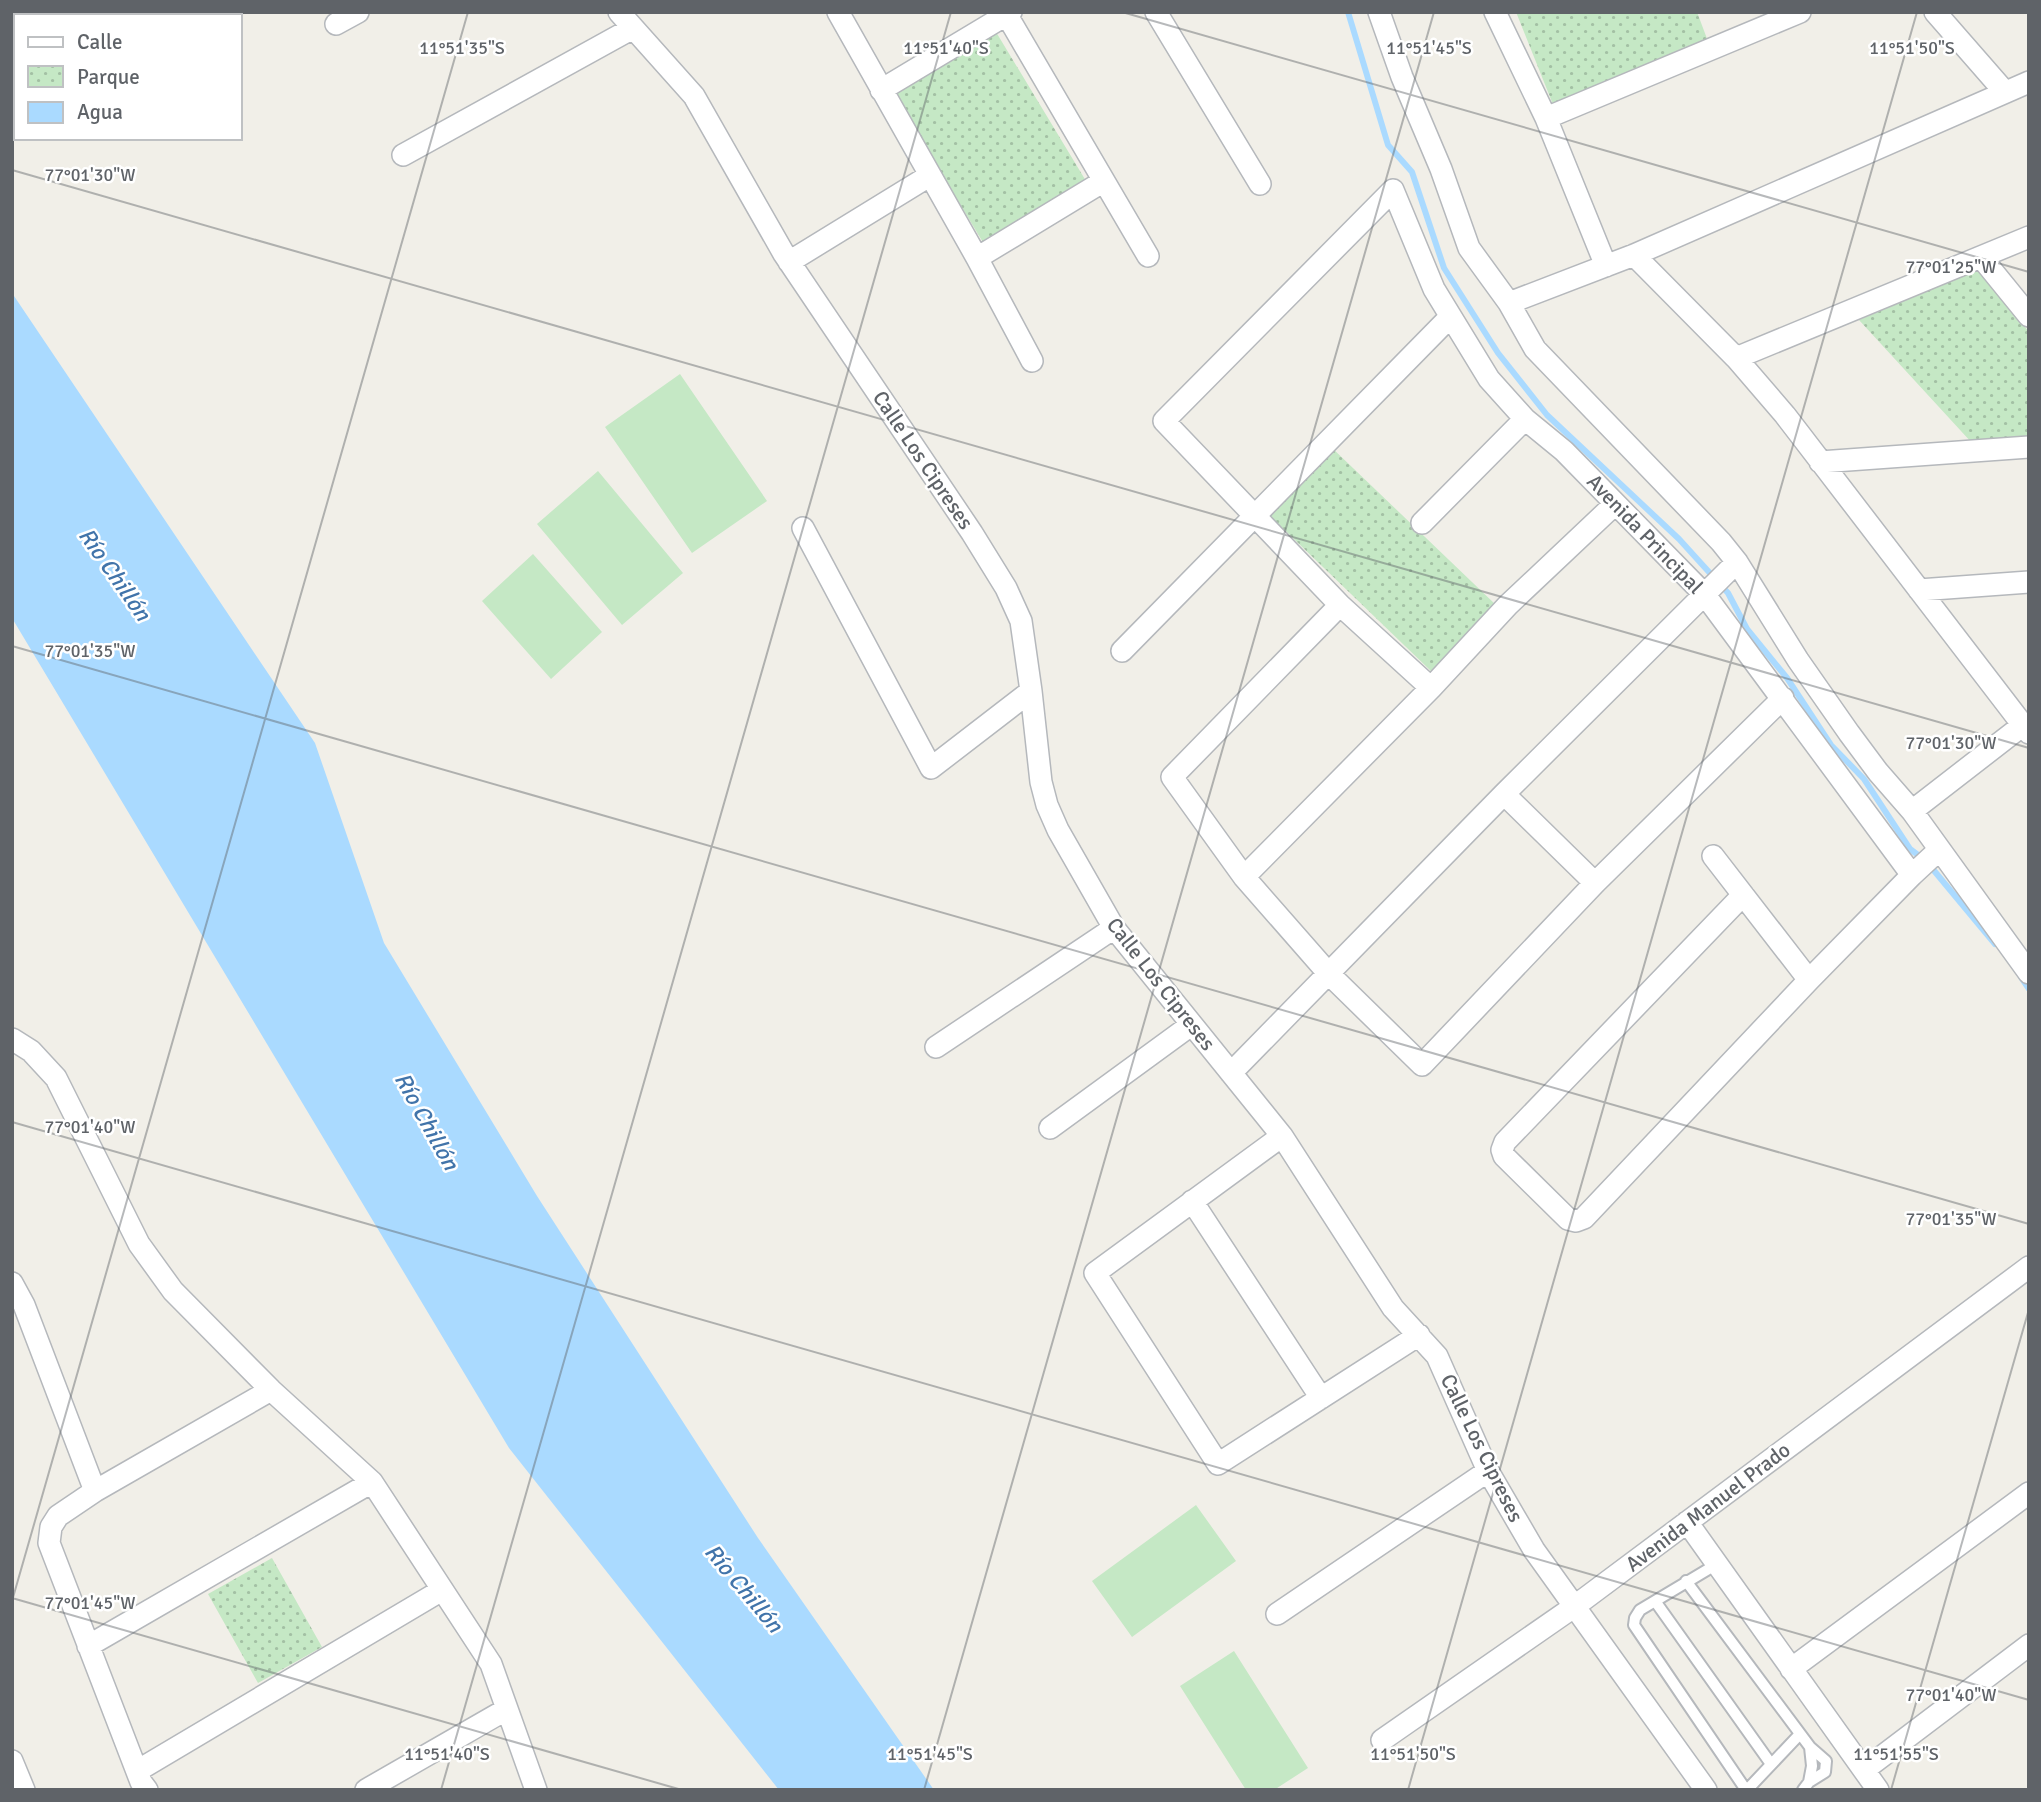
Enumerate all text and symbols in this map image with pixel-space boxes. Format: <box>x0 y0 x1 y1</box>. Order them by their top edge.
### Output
legend <box>14 14 242 140</box>
text: Calle <box>77 29 123 55</box>
text: 11°51'35"S <box>419 37 505 59</box>
text: 11°51'40"S <box>903 37 989 59</box>
text: 11°51'45"S <box>1386 37 1472 59</box>
text: 11°51'50"S <box>1869 37 1955 59</box>
text: Parque <box>77 64 140 90</box>
text: Agua <box>77 99 123 125</box>
text: 77°01'30"W <box>45 164 135 186</box>
text: 77°01'25"W <box>1906 256 1996 278</box>
street label: Calle Los Cipreses <box>867 386 979 534</box>
street label: Avenida Principal <box>1581 469 1709 599</box>
water label: Río Chillón <box>72 522 158 628</box>
text: 77°01'35"W <box>45 640 135 662</box>
text: 77°01'30"W <box>1906 732 1996 754</box>
street label: Calle Los Cipreses <box>1101 912 1221 1056</box>
water label: Río Chillón <box>388 1067 466 1176</box>
text: 77°01'40"W <box>45 1116 135 1138</box>
text: 77°01'35"W <box>1906 1208 1996 1230</box>
street label: Calle Los Cipreses <box>1435 1370 1529 1526</box>
street label: Avenida Manuel Prado <box>1621 1437 1795 1577</box>
water label: Río Chillón <box>698 1538 790 1640</box>
text: 77°01'45"W <box>45 1592 135 1614</box>
text: 77°01'40"W <box>1906 1684 1996 1706</box>
text: 11°51'40"S <box>404 1743 490 1765</box>
text: 11°51'45"S <box>887 1743 973 1765</box>
text: 11°51'50"S <box>1370 1743 1456 1765</box>
text: 11°51'55"S <box>1853 1743 1939 1765</box>

